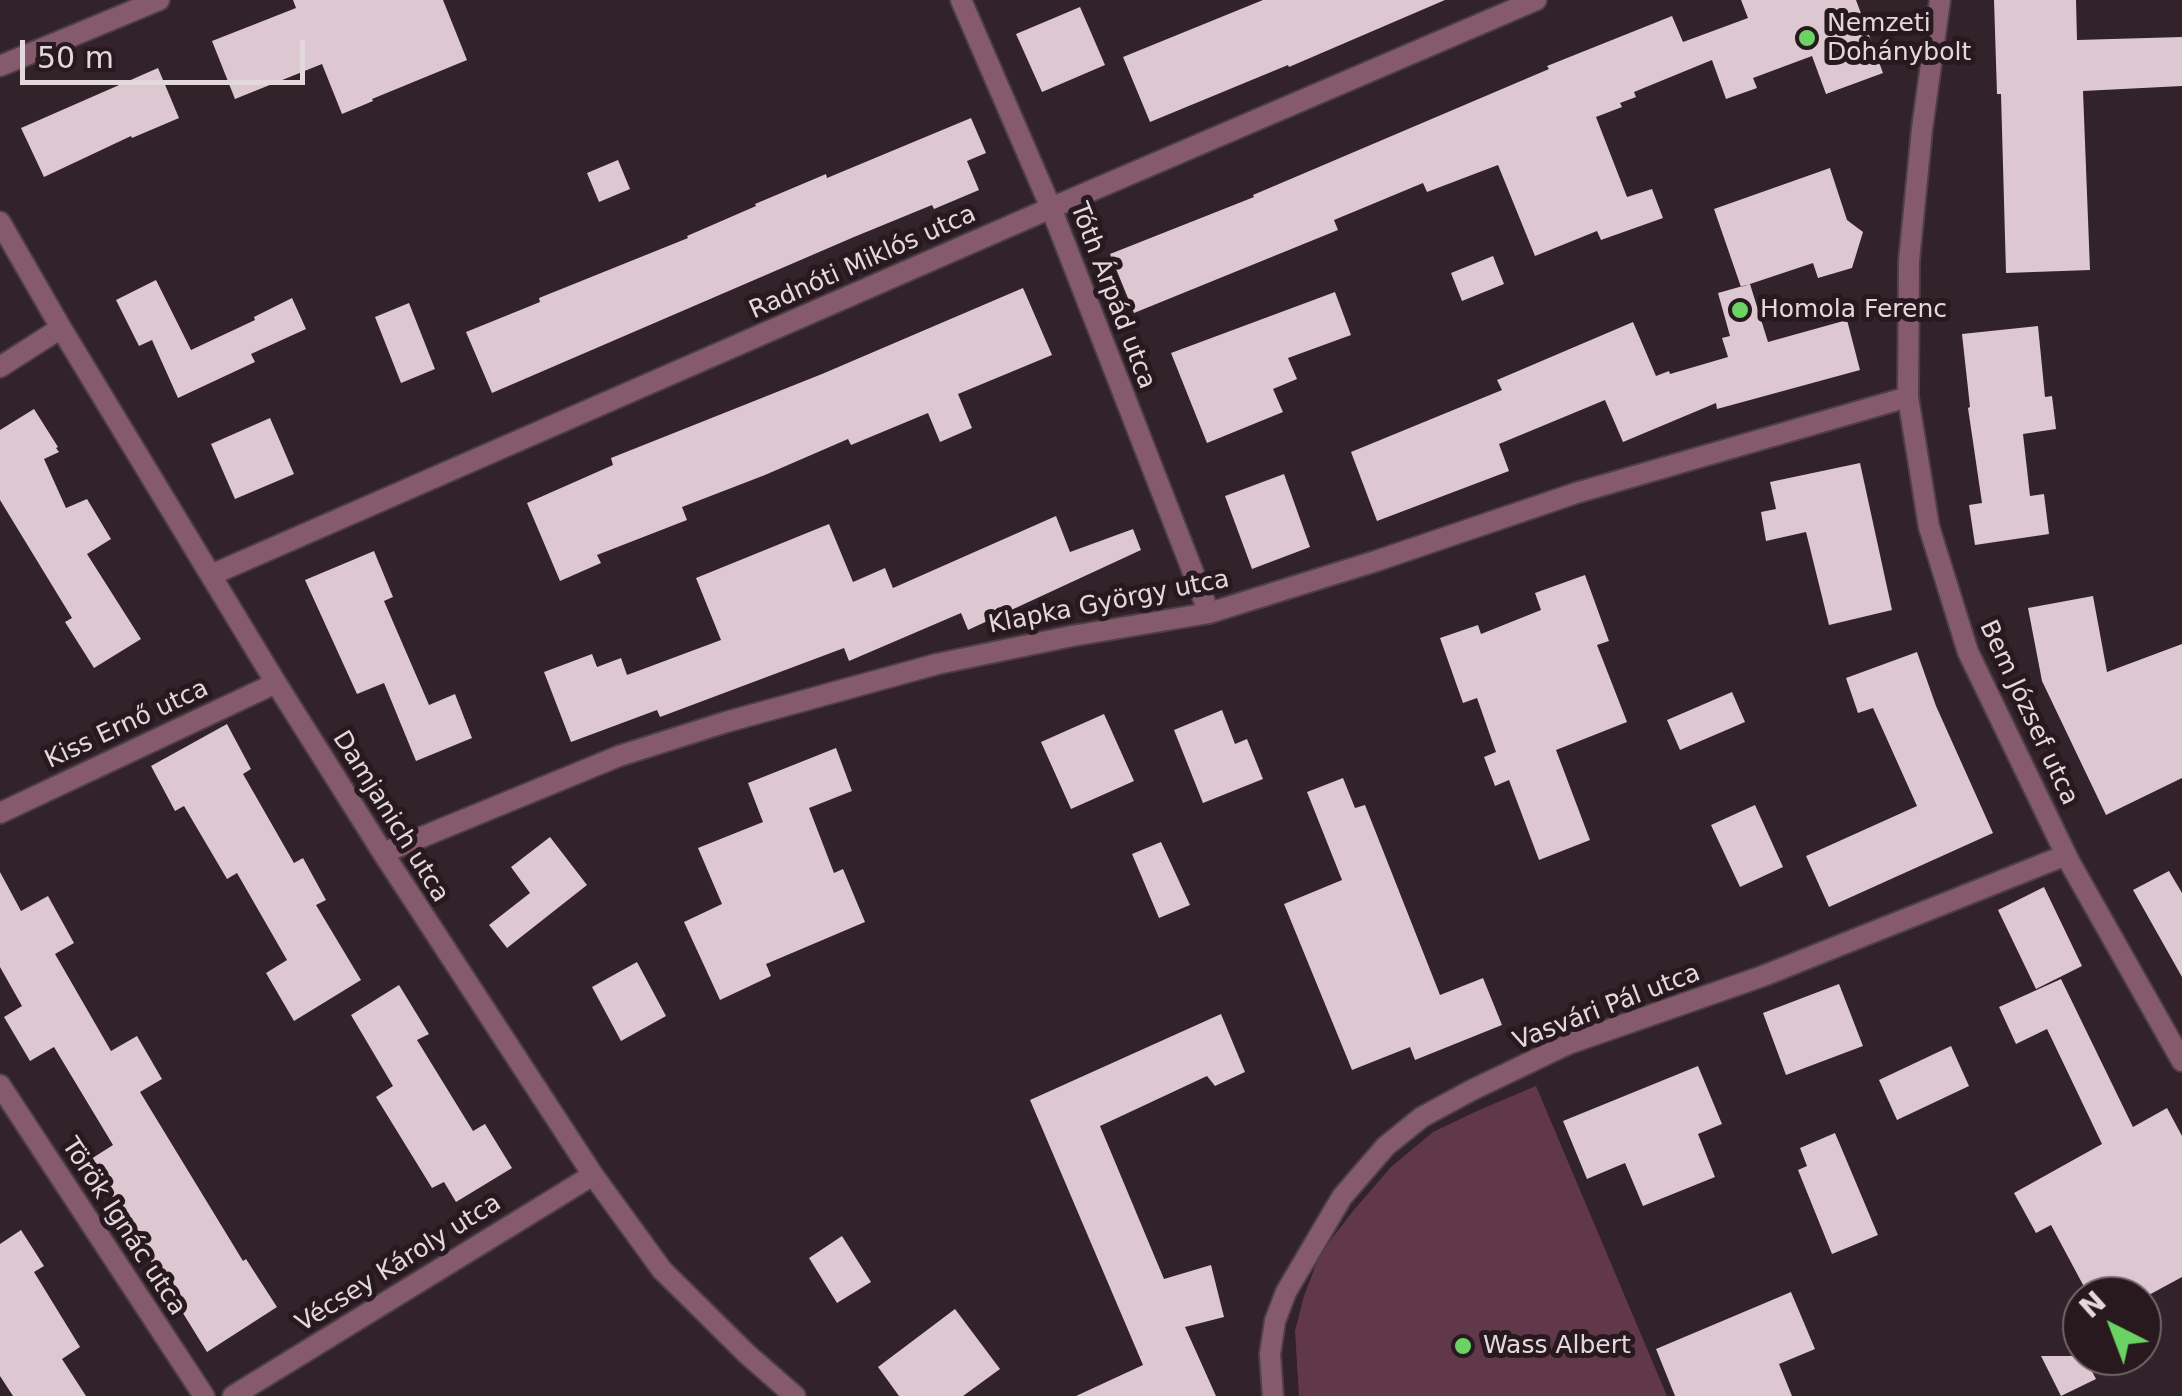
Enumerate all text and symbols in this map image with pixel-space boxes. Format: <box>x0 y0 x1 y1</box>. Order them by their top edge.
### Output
place label: Nemzeti Dohánybolt <box>1827 9 1971 68</box>
scale bar <box>25 20 310 82</box>
marker: Nemzeti Dohánybolt <box>1796 27 1818 49</box>
text: 50 m <box>37 40 114 75</box>
street label: Tóth Árpád utca <box>1063 199 1161 393</box>
street label: Radnóti Miklós utca <box>745 200 981 326</box>
place label: Homola Ferenc <box>1760 295 1947 325</box>
marker: Homola Ferenc <box>1729 299 1751 321</box>
street label: Klapka György utca <box>986 565 1232 641</box>
street label: Bem József utca <box>1972 616 2084 810</box>
street label: Kiss Ernő utca <box>41 674 213 776</box>
street label: Damjanich utca <box>325 726 455 908</box>
street label: Vasvári Pál utca <box>1509 959 1705 1057</box>
street label: Török Ignác utca <box>54 1133 192 1321</box>
street label: Vécsey Károly utca <box>291 1189 507 1339</box>
north arrow <box>2062 1276 2162 1376</box>
text: N <box>2073 1285 2113 1325</box>
place label: Wass Albert <box>1483 1331 1631 1361</box>
marker: Wass Albert <box>1452 1335 1474 1357</box>

